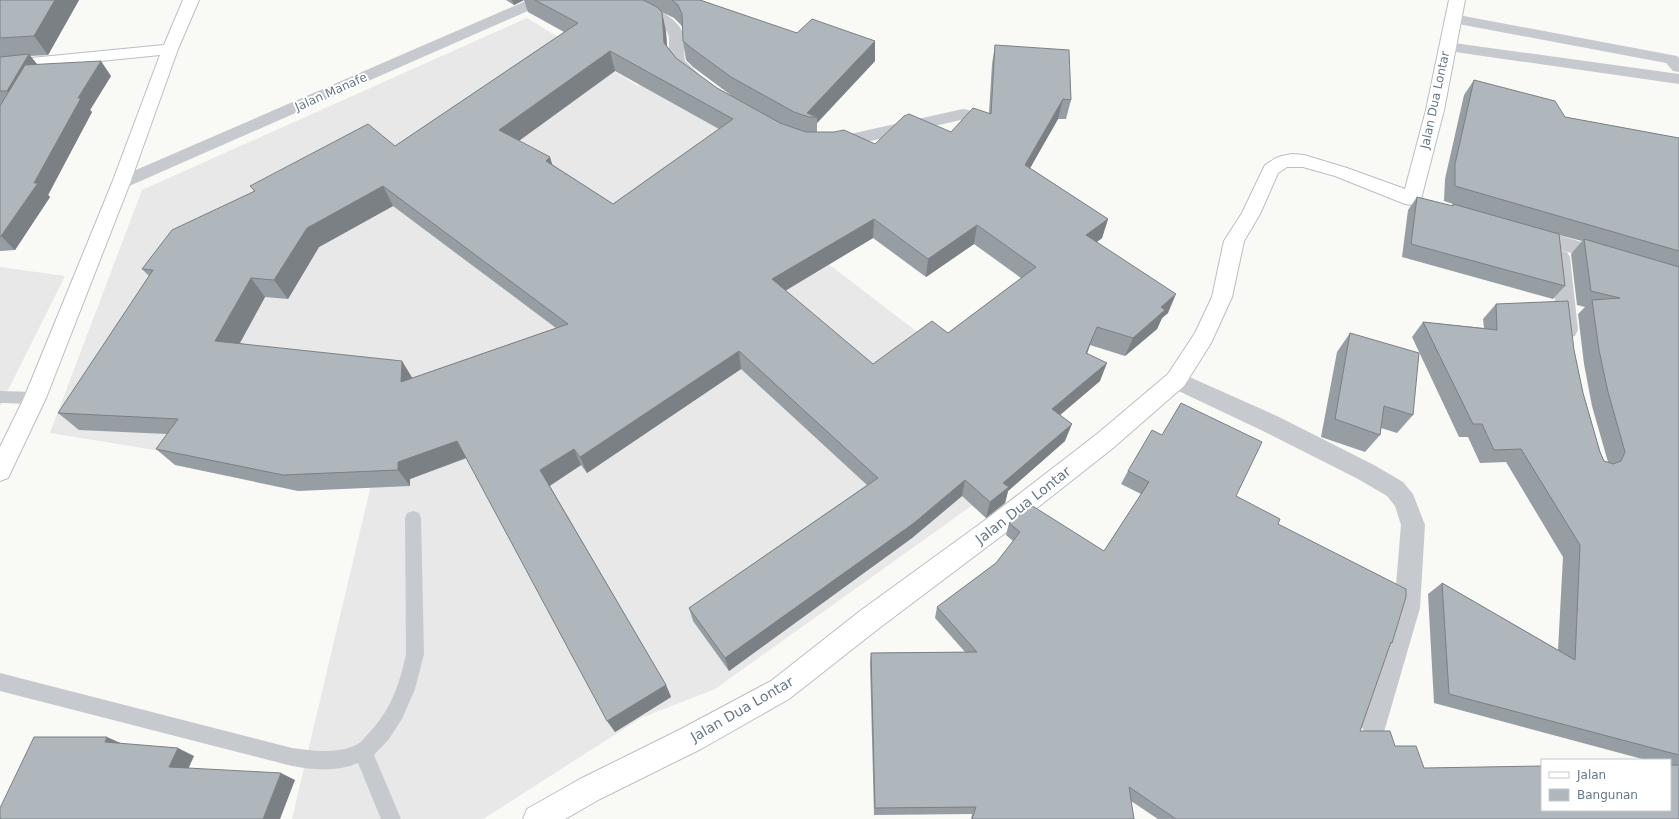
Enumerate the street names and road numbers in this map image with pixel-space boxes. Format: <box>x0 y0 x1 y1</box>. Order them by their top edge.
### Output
street label: Jalan Dua Lontar <box>1418 50 1452 151</box>
street label: Jalan Manafe <box>292 70 369 115</box>
street label: Jalan Dua Lontar <box>972 463 1074 548</box>
street label: Jalan Dua Lontar <box>687 673 796 745</box>

